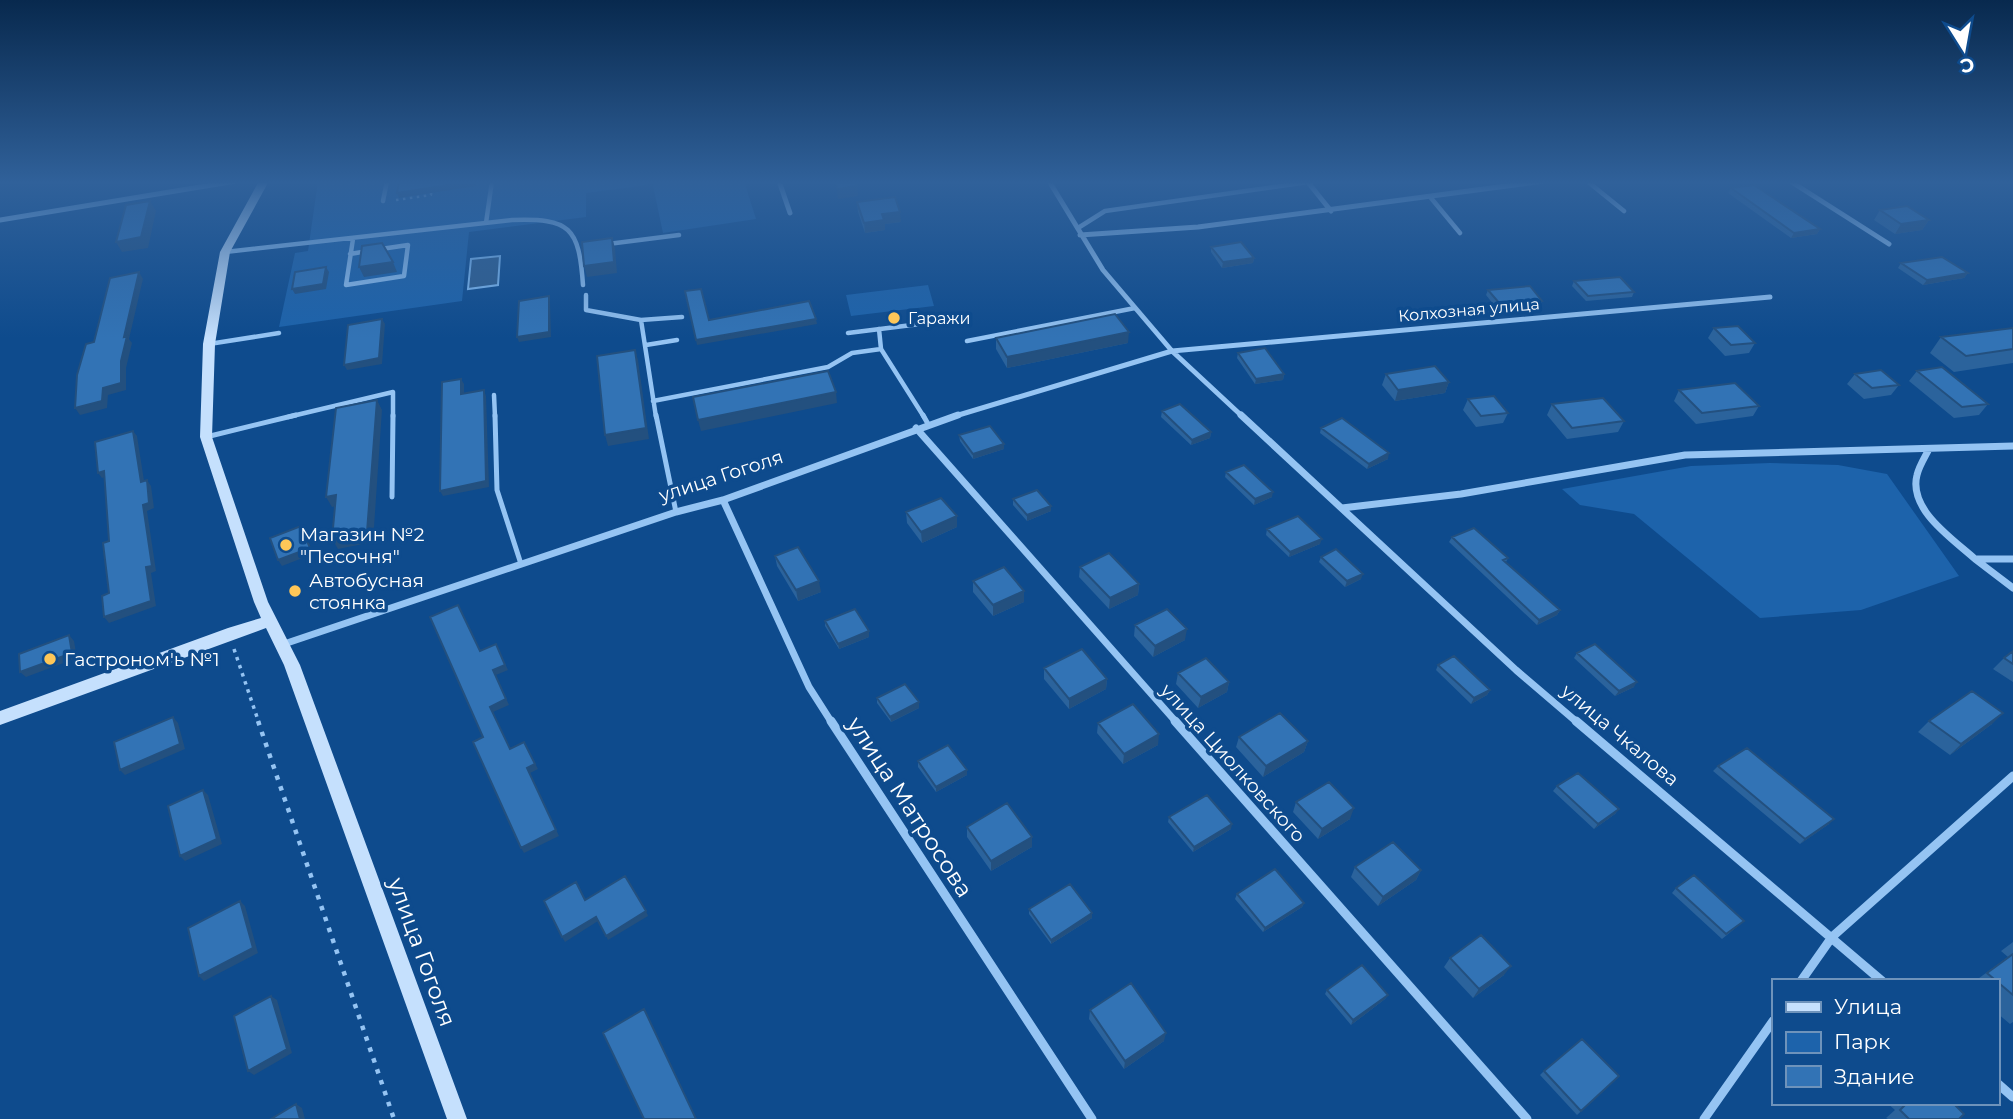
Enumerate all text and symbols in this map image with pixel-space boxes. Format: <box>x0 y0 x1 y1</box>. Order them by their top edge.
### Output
north arrow <box>1929 14 1999 84</box>
text: С <box>1958 53 1976 78</box>
street label: Колхозная улица <box>1398 294 1540 326</box>
place label: Гаражи <box>908 309 971 328</box>
marker: Гаражи <box>886 310 902 326</box>
street label: улица Гоголя <box>655 445 786 507</box>
place label: Магазин №2 "Песочня" <box>300 523 425 568</box>
marker: Магазин №2 "Песочня" <box>278 537 294 553</box>
place label: Автобусная стоянка <box>309 569 424 614</box>
marker: Автобусная стоянка <box>287 583 303 599</box>
place label: Гастроном'ь №1 <box>64 648 220 671</box>
marker: Гастроном'ь №1 <box>42 651 58 667</box>
street label: улица Циолковского <box>1155 678 1310 847</box>
street label: улица Чкалова <box>1556 678 1684 791</box>
street label: улица Матросова <box>841 711 979 902</box>
street label: улица Гоголя <box>382 873 462 1030</box>
legend <box>1772 979 1999 1105</box>
text: Улица <box>1834 994 1902 1019</box>
text: Парк <box>1834 1029 1890 1054</box>
text: Здание <box>1834 1064 1915 1089</box>

